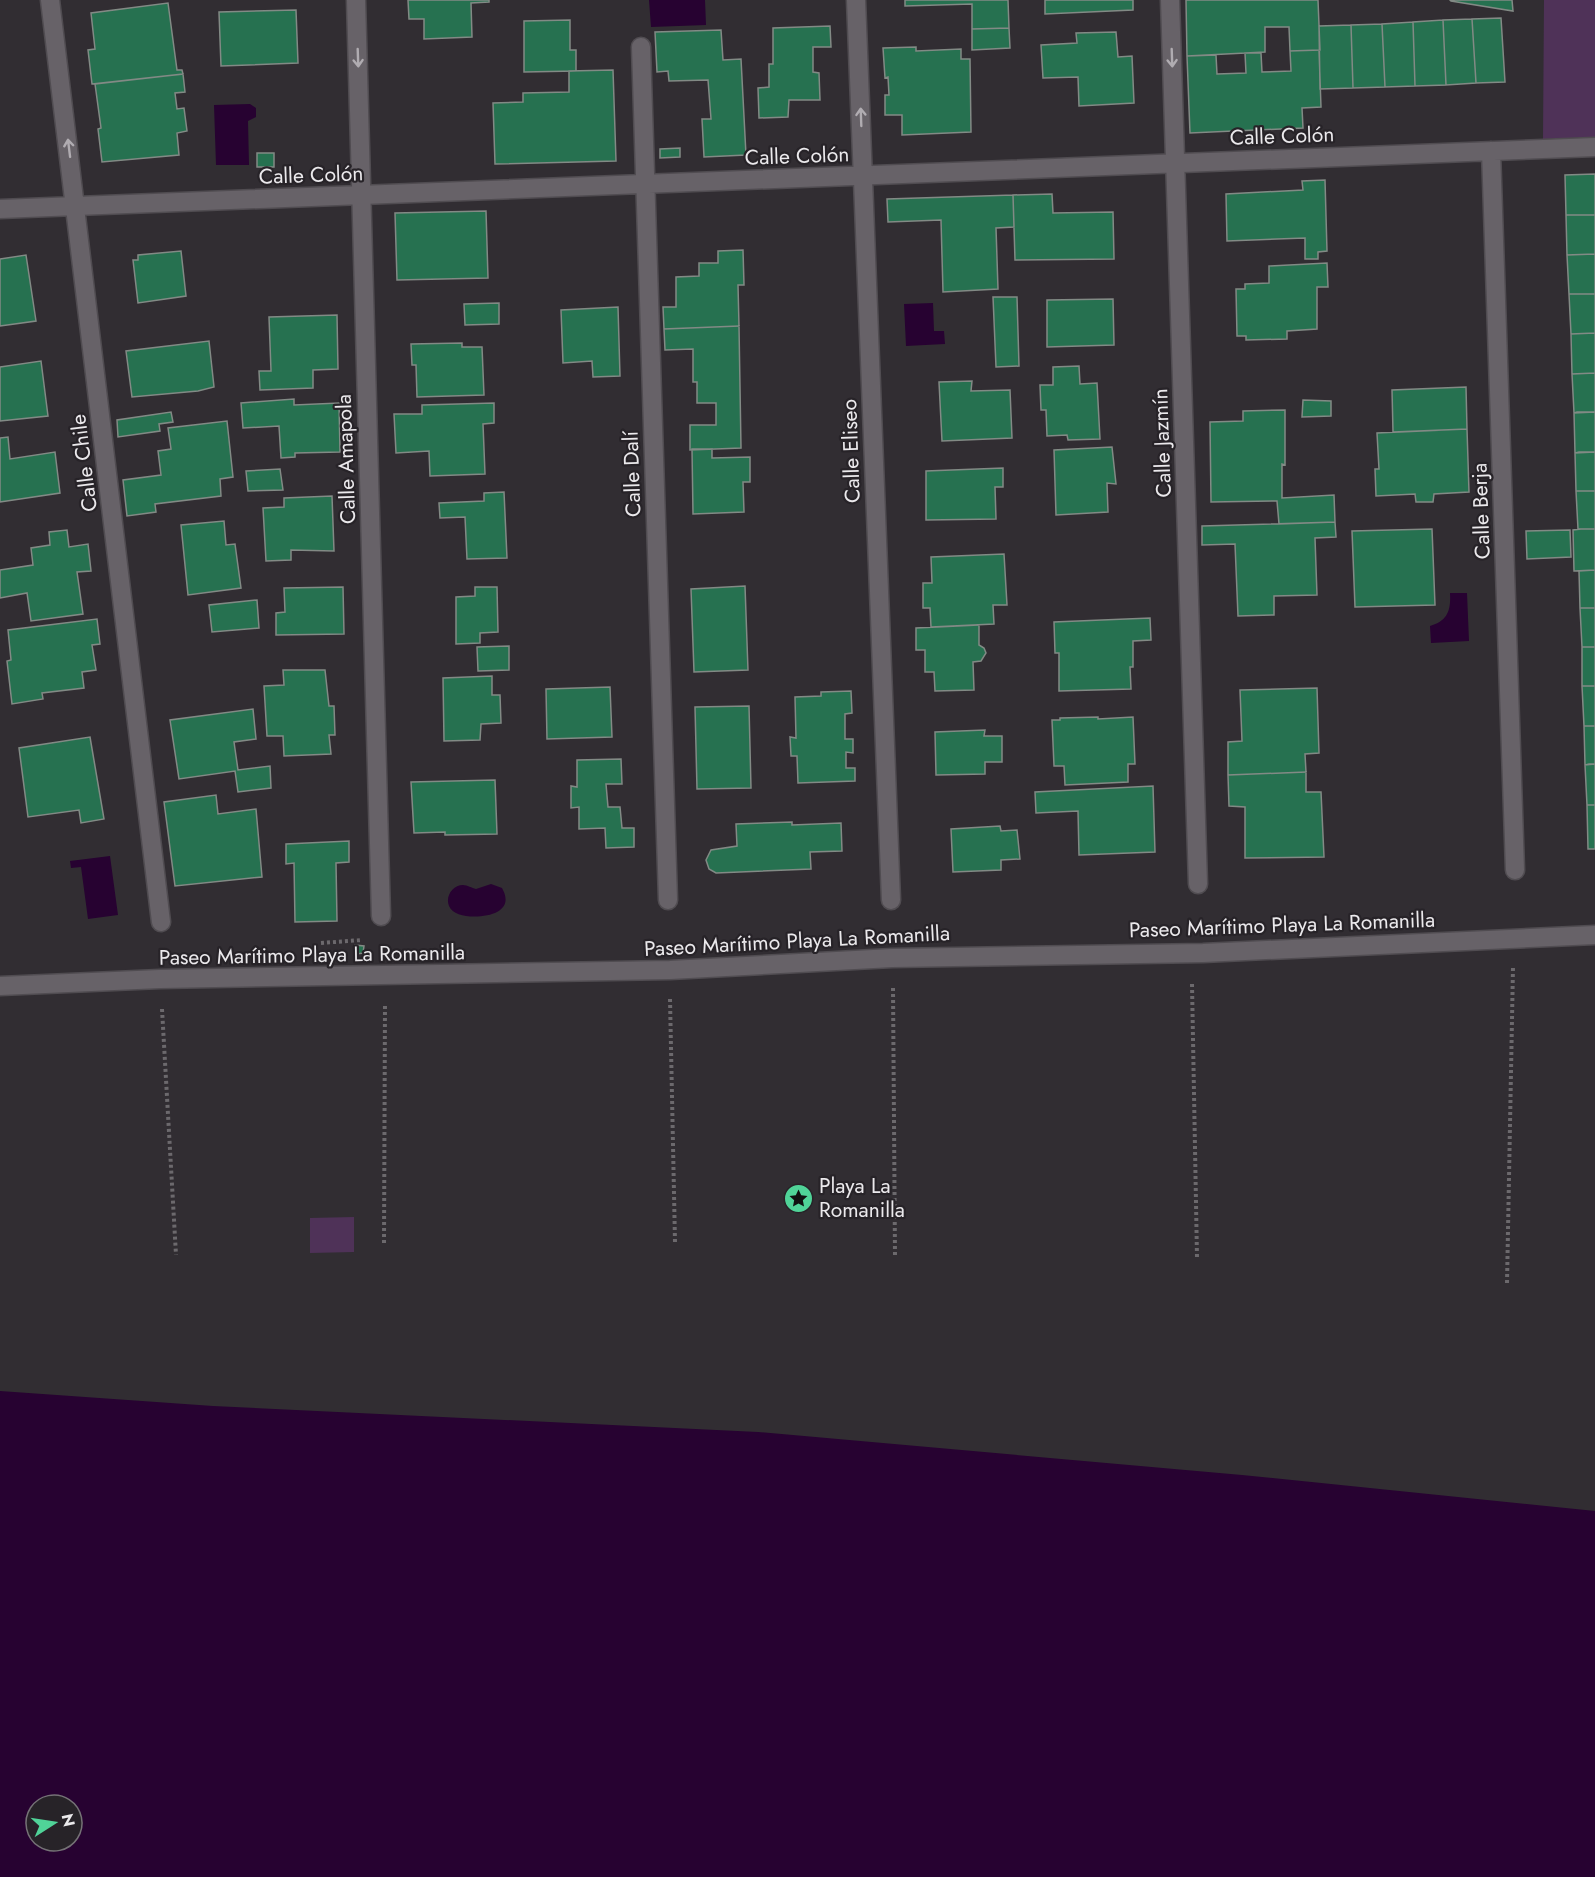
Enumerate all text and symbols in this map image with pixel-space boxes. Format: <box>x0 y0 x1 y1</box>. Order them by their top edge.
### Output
one-way arrow <box>352 48 363 68</box>
one-way arrow <box>1166 48 1177 68</box>
one-way arrow <box>855 108 867 128</box>
street label: Calle Colón <box>1229 119 1335 153</box>
one-way arrow <box>63 139 74 158</box>
street label: Calle Colón <box>744 139 850 173</box>
street label: Calle Colón <box>258 158 364 192</box>
street label: Calle Jazmín <box>1145 388 1179 498</box>
street label: Calle Amapola <box>329 394 363 524</box>
street label: Calle Eliseo <box>834 399 868 503</box>
street label: Calle Chile <box>63 412 105 513</box>
street label: Calle Dalí <box>615 429 648 517</box>
street label: Calle Berja <box>1464 462 1498 560</box>
street label: Paseo Marítimo Playa La Romanilla <box>1128 905 1436 945</box>
street label: Paseo Marítimo Playa La Romanilla <box>643 918 951 964</box>
street label: Paseo Marítimo Playa La Romanilla <box>159 937 465 973</box>
place label: Playa La Romanilla <box>819 1171 905 1225</box>
place icon: Playa La Romanilla <box>782 1182 814 1214</box>
north arrow <box>24 1793 84 1853</box>
text: N <box>56 1811 81 1829</box>

